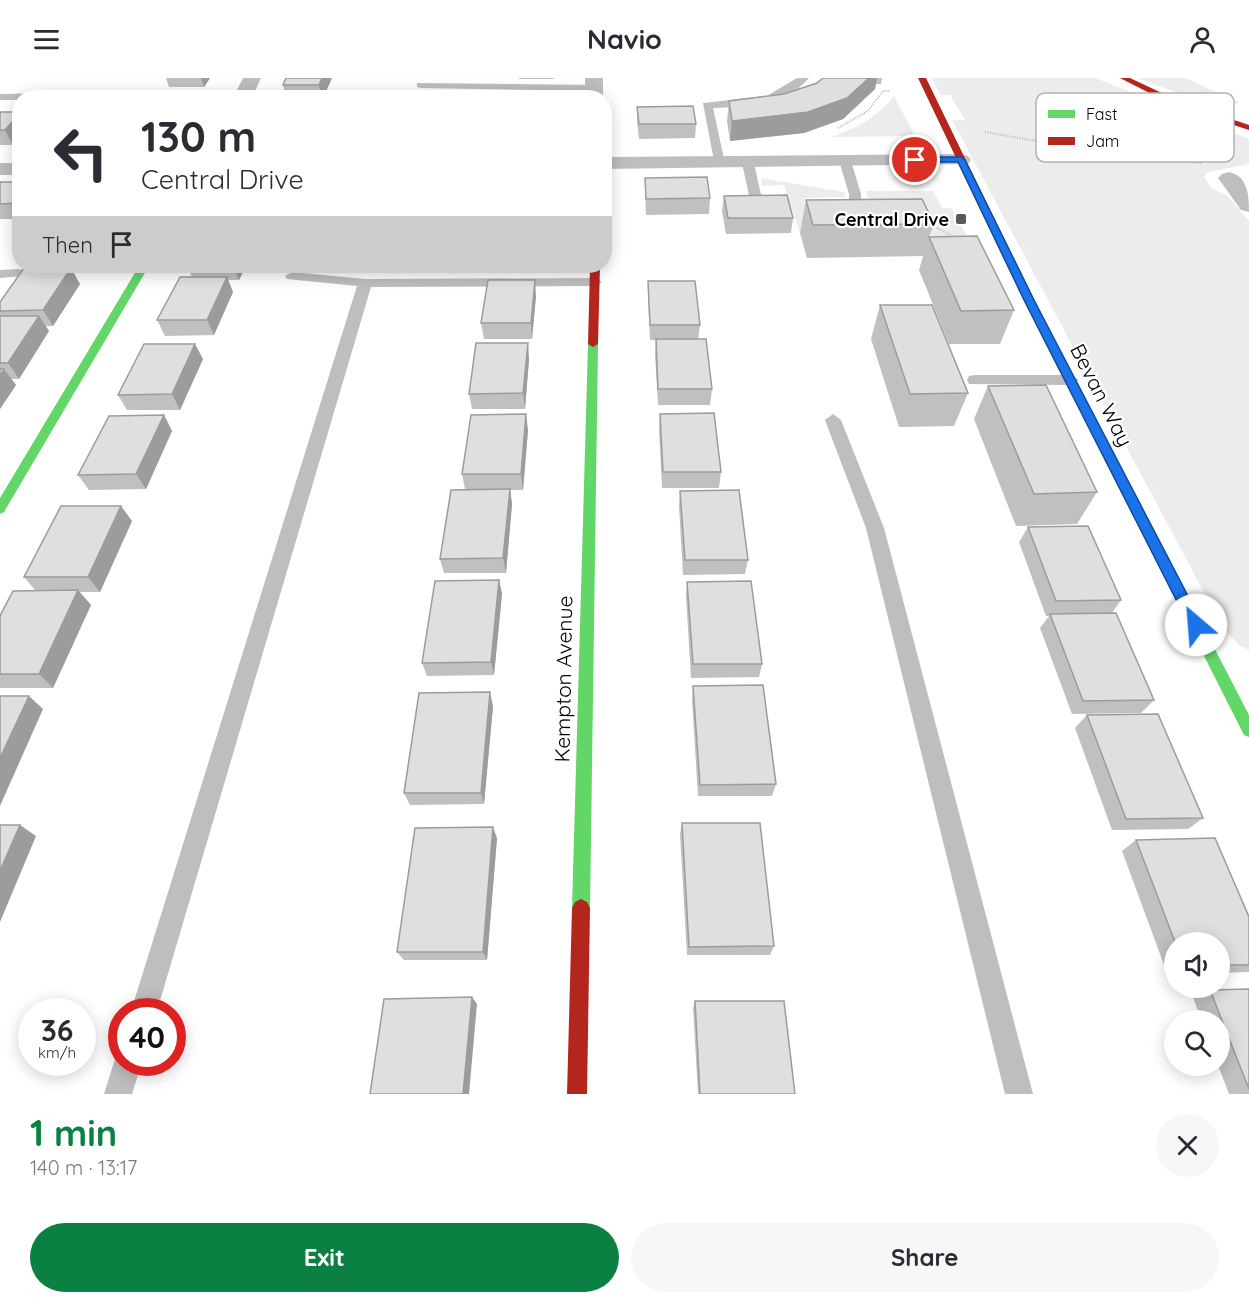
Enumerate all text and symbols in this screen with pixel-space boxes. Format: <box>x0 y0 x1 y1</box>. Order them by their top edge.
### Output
text: Navio <box>587 22 662 56</box>
icon: menu <box>30 23 63 56</box>
icon: person <box>1186 23 1219 56</box>
legend <box>1036 93 1234 162</box>
text: Fast <box>1086 104 1117 124</box>
text: 130 m <box>141 110 256 163</box>
icon: left <box>42 114 120 192</box>
text: Jam <box>1086 131 1119 151</box>
pin <box>889 134 940 185</box>
icon: arrive <box>898 143 931 176</box>
text: Central Drive <box>141 162 304 196</box>
place label: Central Drive <box>835 208 949 231</box>
marker: Central Drive <box>954 212 968 226</box>
icon: arrive <box>105 228 138 261</box>
text: Then <box>42 231 93 259</box>
street label: Bevan Way <box>1065 339 1139 451</box>
position arrow <box>1164 593 1228 657</box>
street label: Kempton Avenue <box>549 595 577 763</box>
map controls <box>1164 932 1230 1076</box>
button: sound <box>1164 932 1230 998</box>
speed limit sign: 40 <box>108 998 186 1076</box>
button: search <box>1164 1010 1230 1076</box>
text: 36 <box>41 1011 73 1049</box>
text: km/h <box>38 1043 76 1062</box>
text: 1 min <box>30 1110 117 1155</box>
button: close <box>1156 1114 1219 1177</box>
text: 140 m · 13:17 <box>30 1155 137 1180</box>
button: Exit <box>30 1223 619 1292</box>
button: Share <box>631 1223 1219 1292</box>

